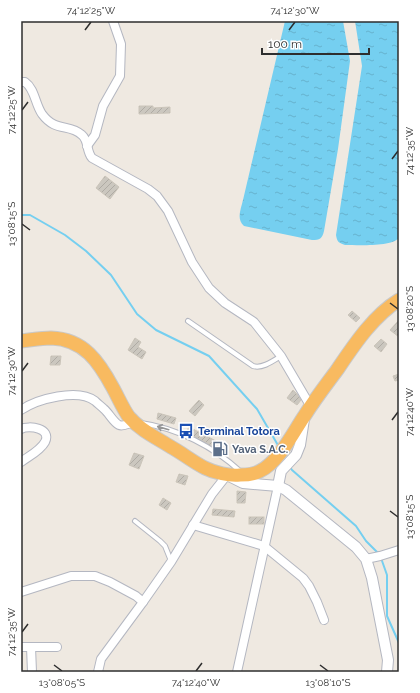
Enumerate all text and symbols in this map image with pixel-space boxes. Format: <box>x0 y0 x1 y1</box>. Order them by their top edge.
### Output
text: 74°12'25"W <box>67 5 116 16</box>
text: 74°12'30"W <box>271 5 320 16</box>
scale bar <box>262 30 369 56</box>
text: 100 m <box>268 37 302 51</box>
text: 74°12'25"W <box>6 85 17 134</box>
text: 74°12'35"W <box>404 126 415 175</box>
text: 13°08'15"S <box>6 202 17 246</box>
text: 13°08'20"S <box>404 286 415 332</box>
text: 74°12'30"W <box>6 346 17 396</box>
text: 74°12'40"W <box>404 387 415 436</box>
bus stop icon: Terminal Totora <box>177 422 195 440</box>
one-way arrow <box>157 423 170 431</box>
place label: Terminal Totora <box>198 425 280 438</box>
fuel station icon: Yava S.A.C. <box>211 440 229 458</box>
place label: Yava S.A.C. <box>232 443 288 456</box>
text: 13°08'15"S <box>404 495 415 539</box>
text: 74°12'35"W <box>6 607 17 656</box>
text: 13°08'05"S <box>39 677 85 688</box>
text: 74°12'40"W <box>172 677 221 688</box>
text: 13°08'10"S <box>305 677 351 688</box>

